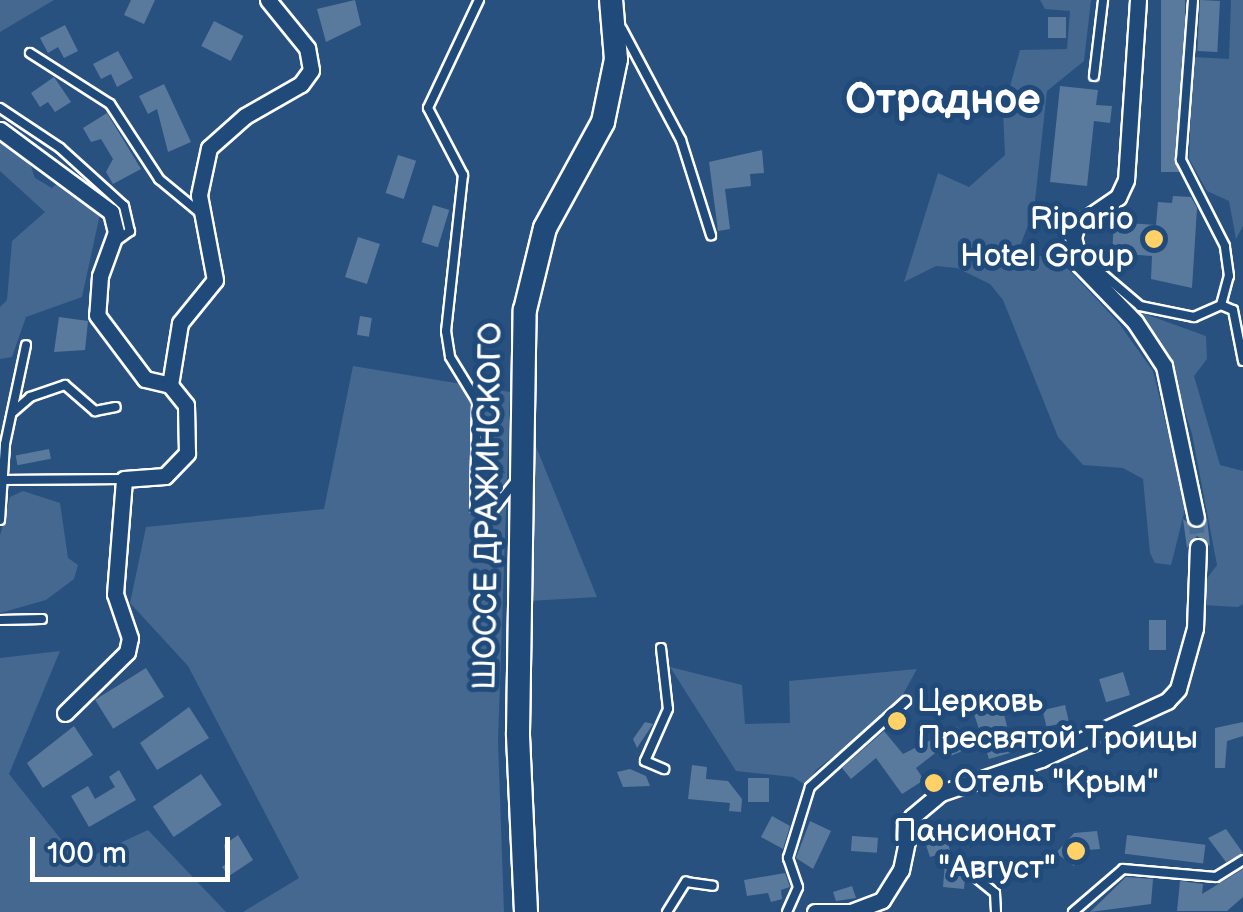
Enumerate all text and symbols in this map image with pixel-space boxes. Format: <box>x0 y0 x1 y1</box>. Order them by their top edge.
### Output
district label: Отрадное <box>845 76 1041 126</box>
place label: Ripario Hotel Group <box>960 202 1134 277</box>
marker: Ripario Hotel Group <box>1143 228 1165 250</box>
street label: ШОССЕ ДРАЖИНСКОГО <box>467 322 511 690</box>
place label: Церковь Пресвятой Троицы <box>917 684 1198 759</box>
marker: Церковь Пресвятой Троицы <box>886 710 908 732</box>
place label: Отель "Крым" <box>954 764 1159 802</box>
marker: Отель "Крым" <box>923 772 945 794</box>
place label: Пансионат "Август" <box>893 814 1056 889</box>
scale bar <box>35 817 235 879</box>
text: 100 m <box>47 836 127 872</box>
marker: Пансионат "Август" <box>1065 840 1087 862</box>

